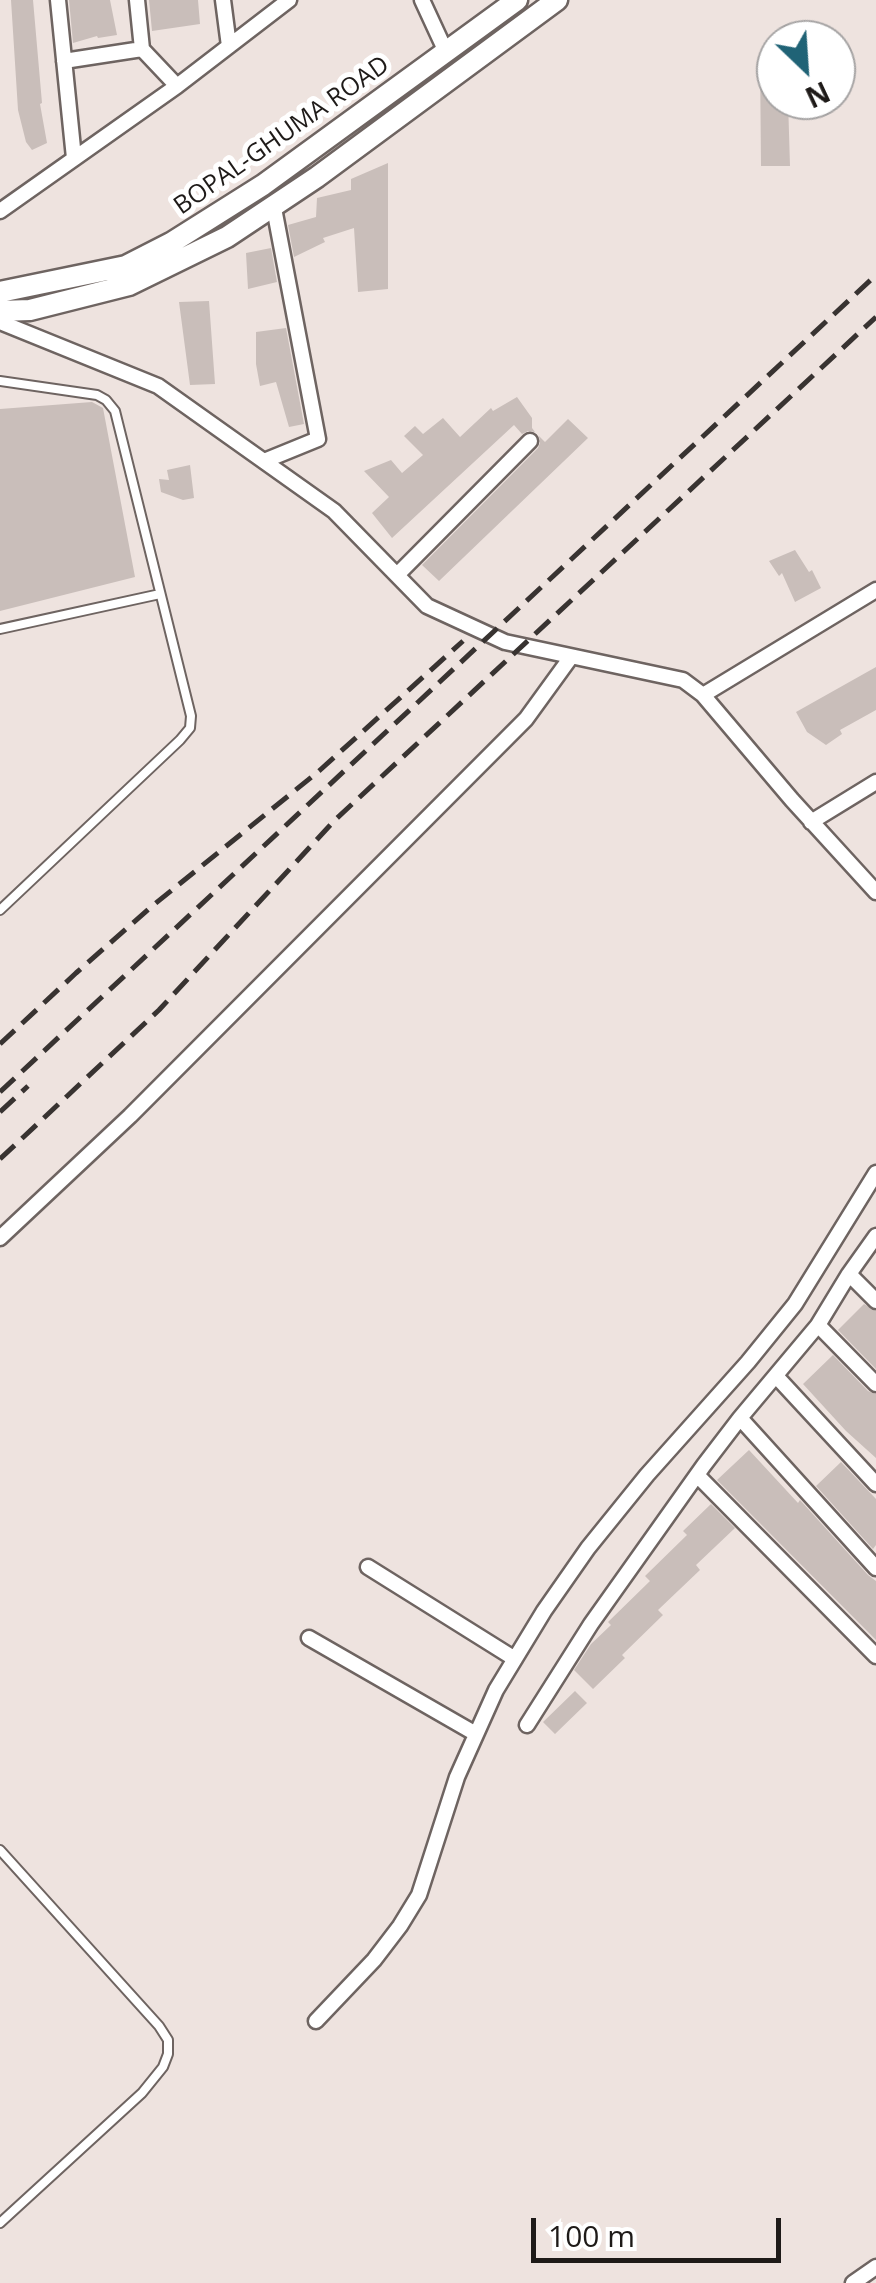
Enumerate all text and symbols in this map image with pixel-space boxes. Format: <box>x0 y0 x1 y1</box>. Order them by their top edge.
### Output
north arrow <box>756 20 856 120</box>
street label: BOPAL-GHUMA ROAD <box>169 50 395 222</box>
text: N <box>799 73 836 117</box>
scale bar <box>536 2198 786 2260</box>
text: 100 m <box>548 2215 635 2256</box>

